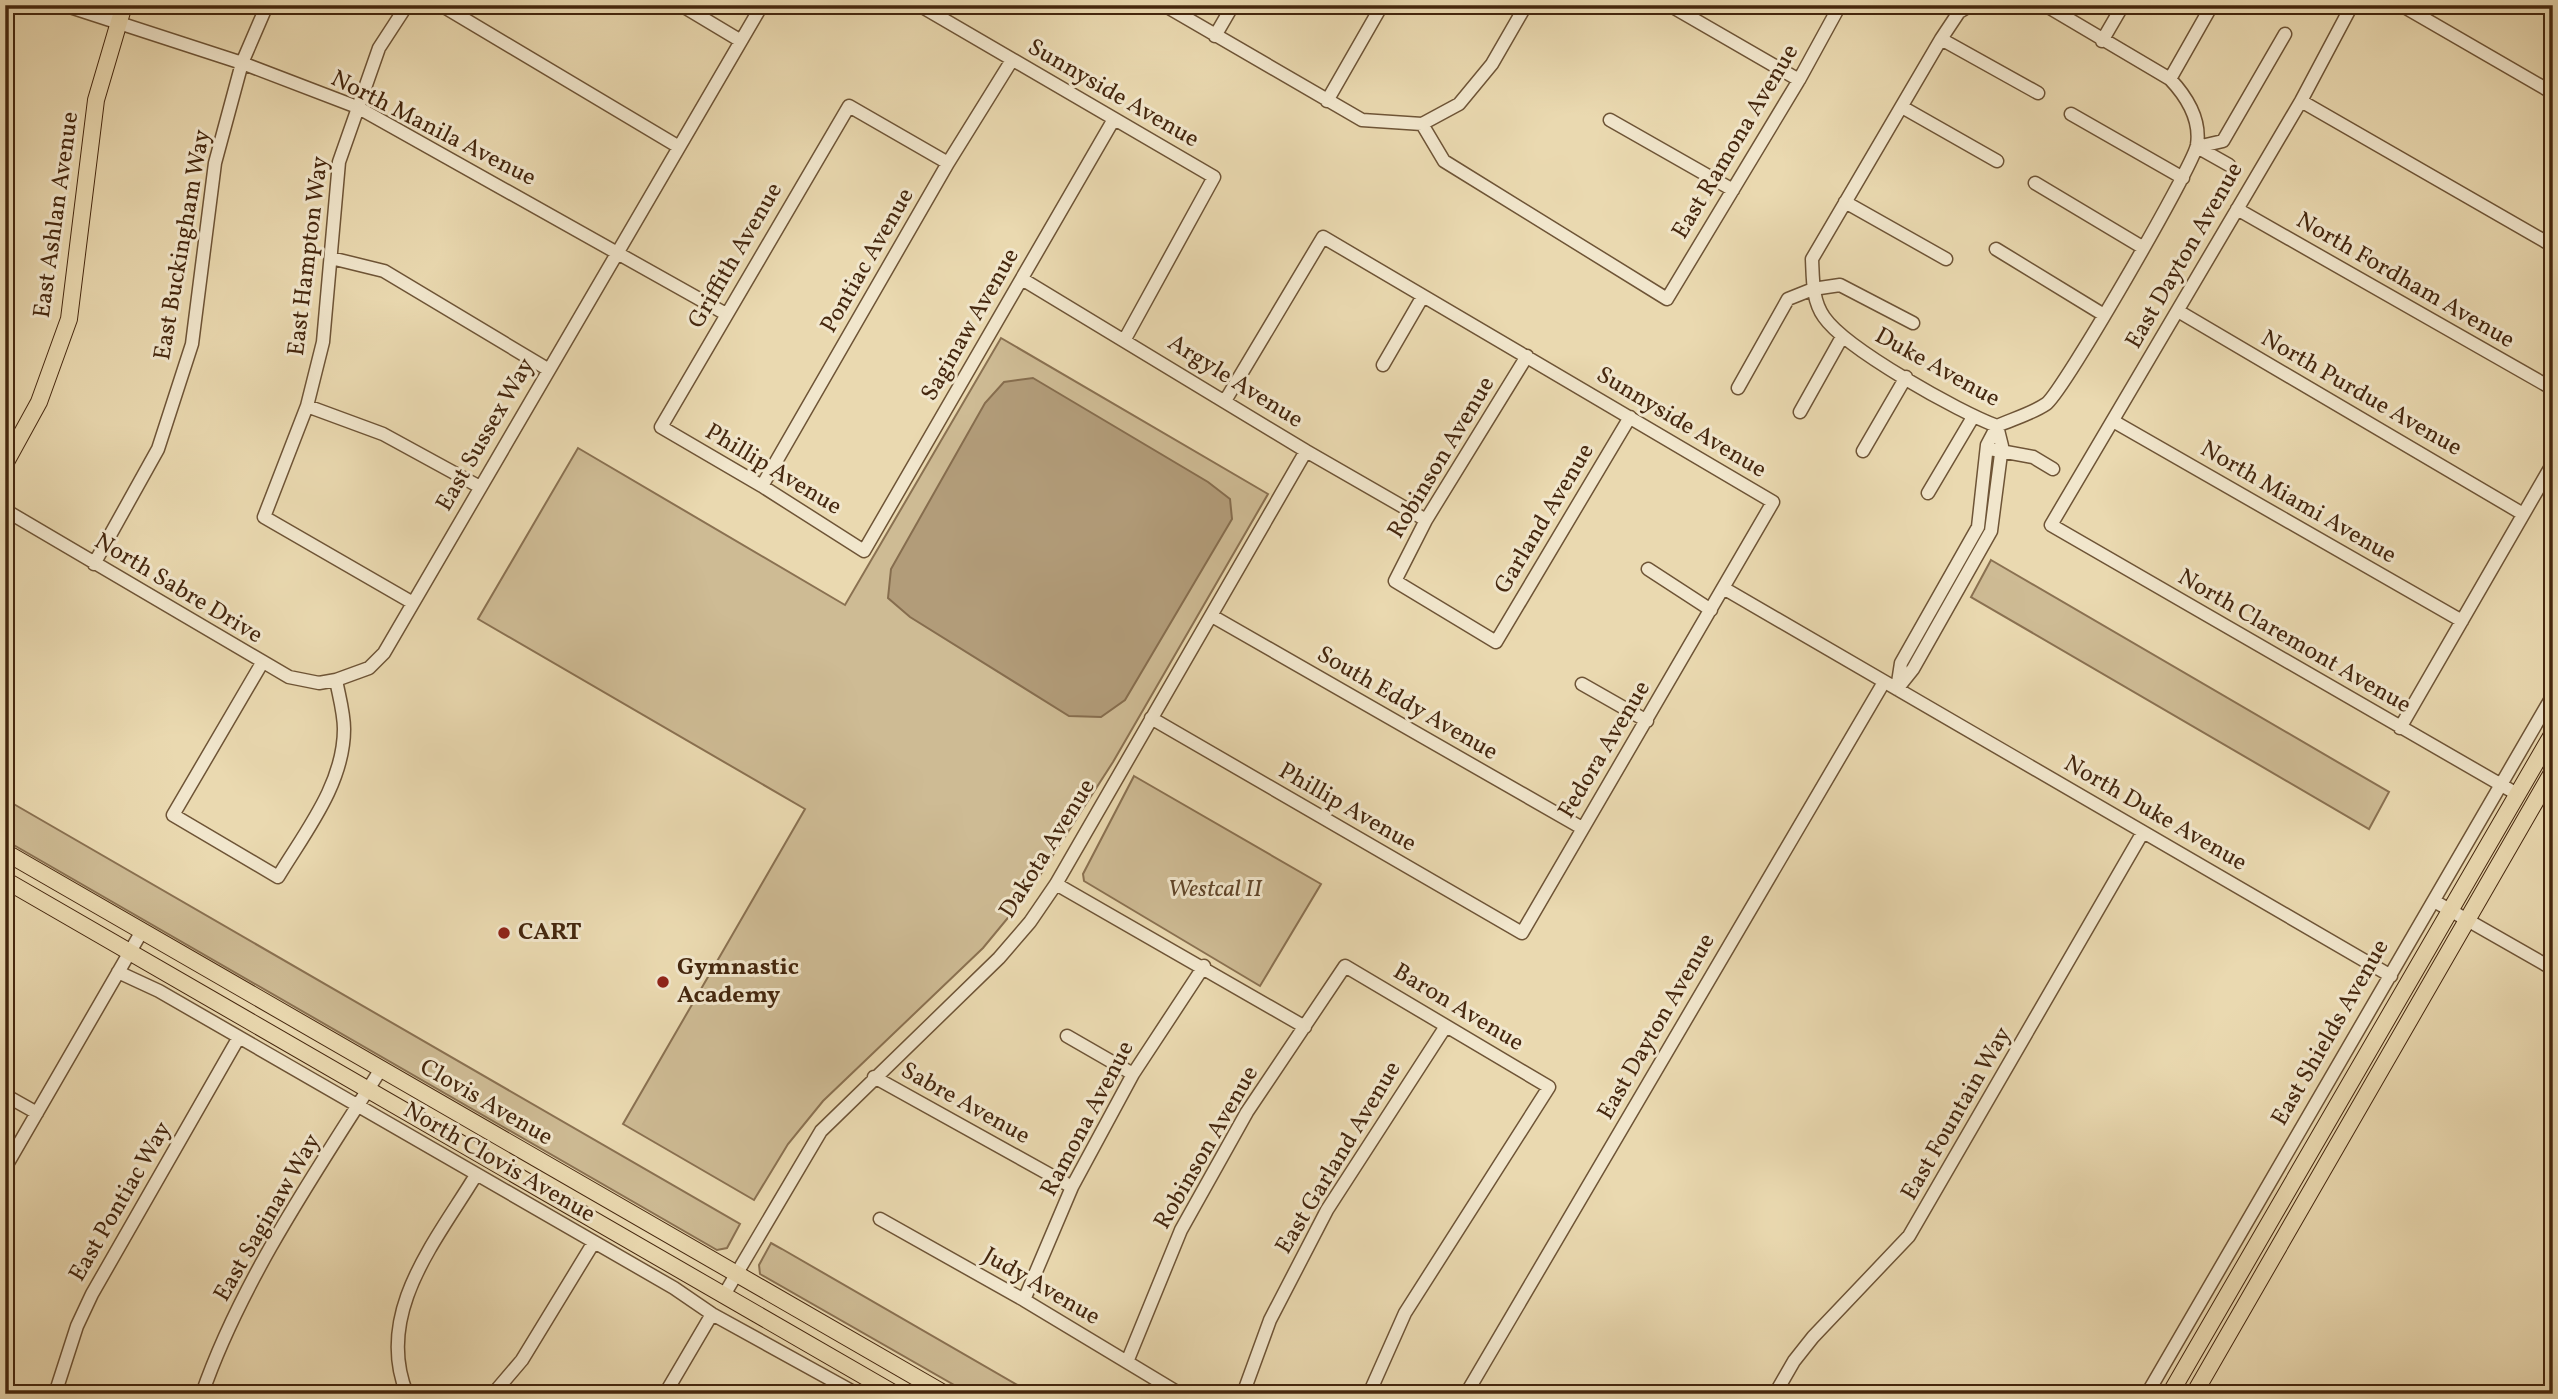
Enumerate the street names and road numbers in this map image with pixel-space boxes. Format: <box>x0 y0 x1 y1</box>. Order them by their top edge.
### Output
street label: Sunnyside Avenue <box>1021 31 1205 157</box>
street label: East Ramona Avenue <box>1664 38 1808 246</box>
street label: North Manila Avenue <box>324 62 542 196</box>
street label: East Ashlan Avenue <box>26 110 88 320</box>
street label: East Buckingham Way <box>146 127 220 363</box>
street label: East Hampton Way <box>280 154 338 358</box>
street label: East Dayton Avenue <box>2118 156 2252 356</box>
street label: Griffith Avenue <box>680 177 792 335</box>
street label: Pontiac Avenue <box>813 182 923 340</box>
street label: North Fordham Avenue <box>2289 204 2521 358</box>
street label: Saginaw Avenue <box>913 242 1029 408</box>
street label: Duke Avenue <box>1868 320 2006 416</box>
street label: North Purdue Avenue <box>2254 322 2468 466</box>
street label: Argyle Avenue <box>1161 327 1309 437</box>
street label: East Sussex Way <box>428 352 544 518</box>
street label: Sunnyside Avenue <box>1589 359 1773 487</box>
street label: Robinson Avenue <box>1380 370 1504 546</box>
street label: Phillip Avenue <box>698 416 848 524</box>
street label: North Miami Avenue <box>2194 433 2402 573</box>
street label: Garland Avenue <box>1487 437 1603 601</box>
street label: North Sabre Drive <box>87 525 269 653</box>
street label: North Claremont Avenue <box>2171 561 2417 723</box>
street label: South Eddy Avenue <box>1310 638 1504 770</box>
street label: Fedora Avenue <box>1550 675 1660 825</box>
street label: North Duke Avenue <box>2057 748 2253 880</box>
street label: Phillip Avenue <box>1272 755 1422 861</box>
street label: Dakota Avenue <box>992 773 1104 925</box>
street label: East Dayton Avenue <box>1590 927 1724 1127</box>
street label: East Shields Avenue <box>2264 933 2398 1133</box>
street label: Baron Avenue <box>1386 955 1530 1061</box>
street label: East Fountain Way <box>1893 1021 2021 1207</box>
street label: Ramona Avenue <box>1033 1035 1143 1203</box>
street label: Clovis Avenue <box>413 1051 559 1155</box>
street label: Sabre Avenue <box>894 1054 1036 1154</box>
street label: East Garland Avenue <box>1268 1055 1410 1261</box>
street label: Robinson Avenue <box>1146 1060 1268 1236</box>
street label: North Clovis Avenue <box>397 1094 601 1232</box>
street label: East Pontiac Way <box>61 1116 181 1288</box>
street label: East Saginaw Way <box>206 1128 330 1308</box>
street label: Judy Avenue <box>976 1240 1106 1334</box>

